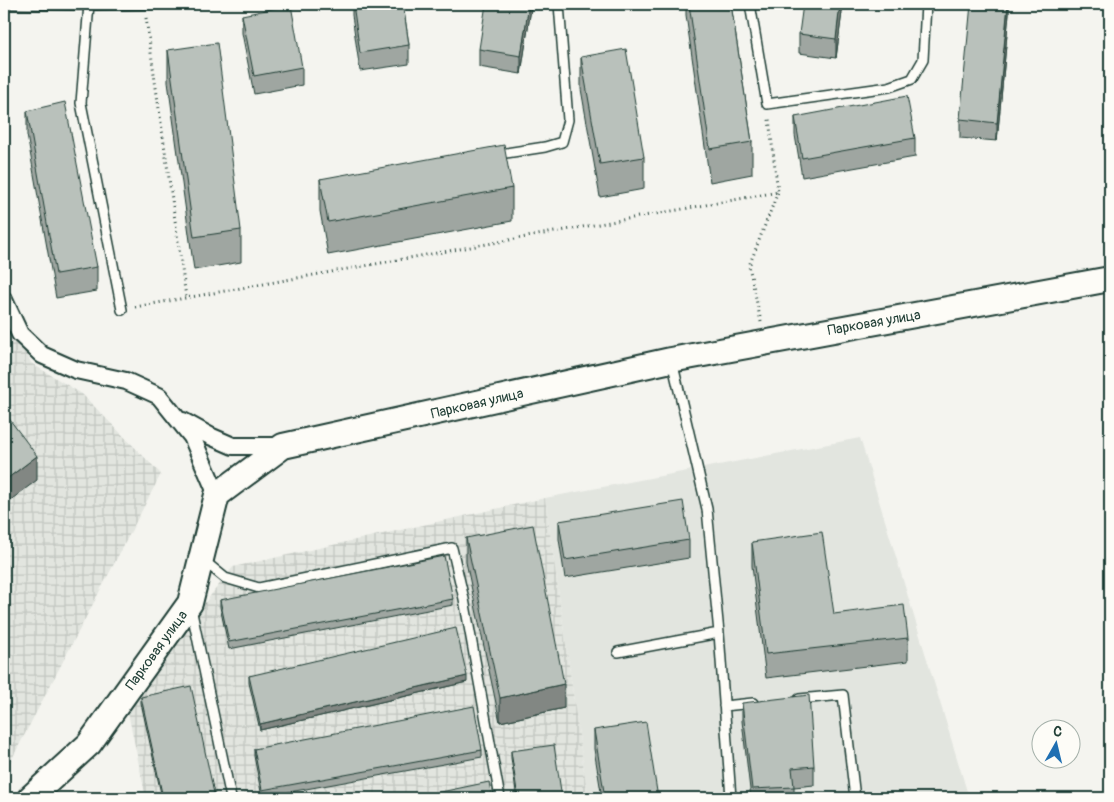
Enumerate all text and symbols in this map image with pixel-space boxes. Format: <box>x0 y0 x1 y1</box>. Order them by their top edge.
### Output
street label: Парковая улица <box>826 306 922 339</box>
street label: Парковая улица <box>429 385 525 422</box>
street label: Парковая улица <box>122 607 191 693</box>
north arrow <box>1032 720 1082 770</box>
text: С <box>1052 723 1064 741</box>

